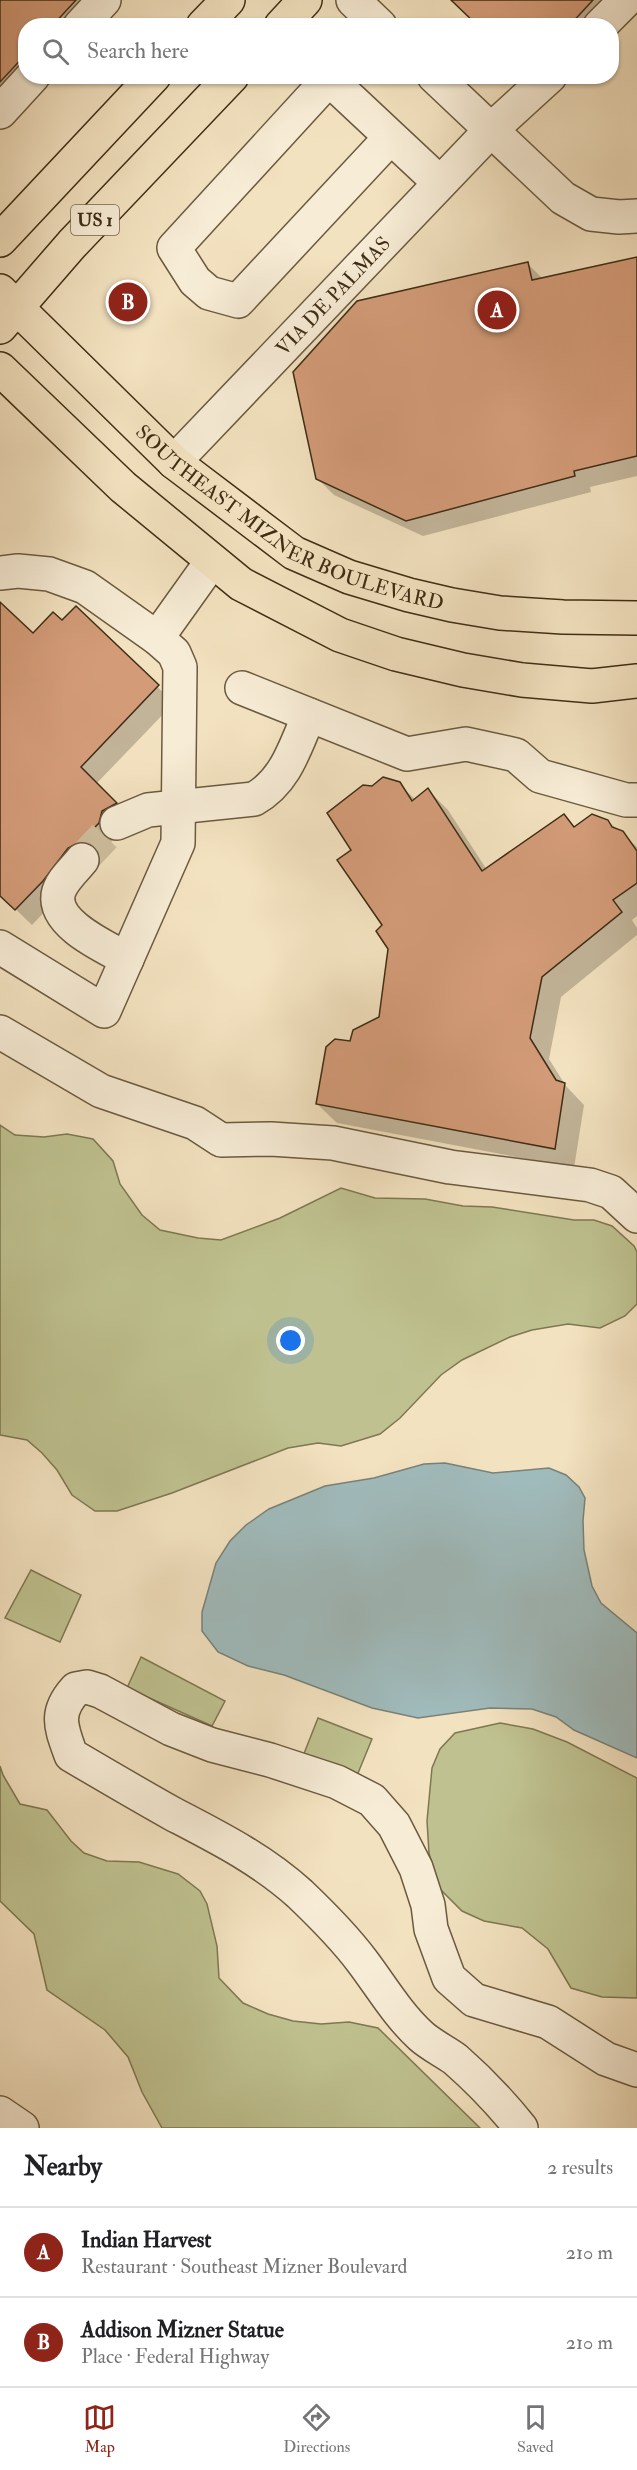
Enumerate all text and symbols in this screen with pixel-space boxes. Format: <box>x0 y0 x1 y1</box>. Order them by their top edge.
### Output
search box <box>18 18 619 84</box>
icon: search <box>39 35 72 68</box>
text: Search here <box>87 37 189 65</box>
road number: US 1 <box>71 205 119 235</box>
street label: VIA DE PALMAS <box>270 231 396 360</box>
pin: B <box>108 280 148 324</box>
pin: A <box>478 288 516 332</box>
street label: SOUTHEAST MIZNER BOULEVARD <box>131 419 446 615</box>
your location <box>276 1326 305 1355</box>
text: Nearby <box>24 2151 102 2183</box>
text: 2 results <box>547 2155 613 2180</box>
text: Indian Harvest <box>81 2226 212 2254</box>
text: A <box>37 2240 50 2265</box>
text: 210 m <box>566 2240 613 2265</box>
text: Restaurant · Southeast Mizner Boulevard <box>81 2254 407 2279</box>
text: Addison Mizner Statue <box>81 2316 284 2344</box>
text: B <box>37 2330 50 2355</box>
text: 210 m <box>566 2330 613 2355</box>
text: Place · Federal Highway <box>81 2344 269 2369</box>
tab: Map <box>83 2401 116 2457</box>
tab: Directions <box>283 2401 350 2457</box>
tab: Saved <box>517 2401 554 2457</box>

